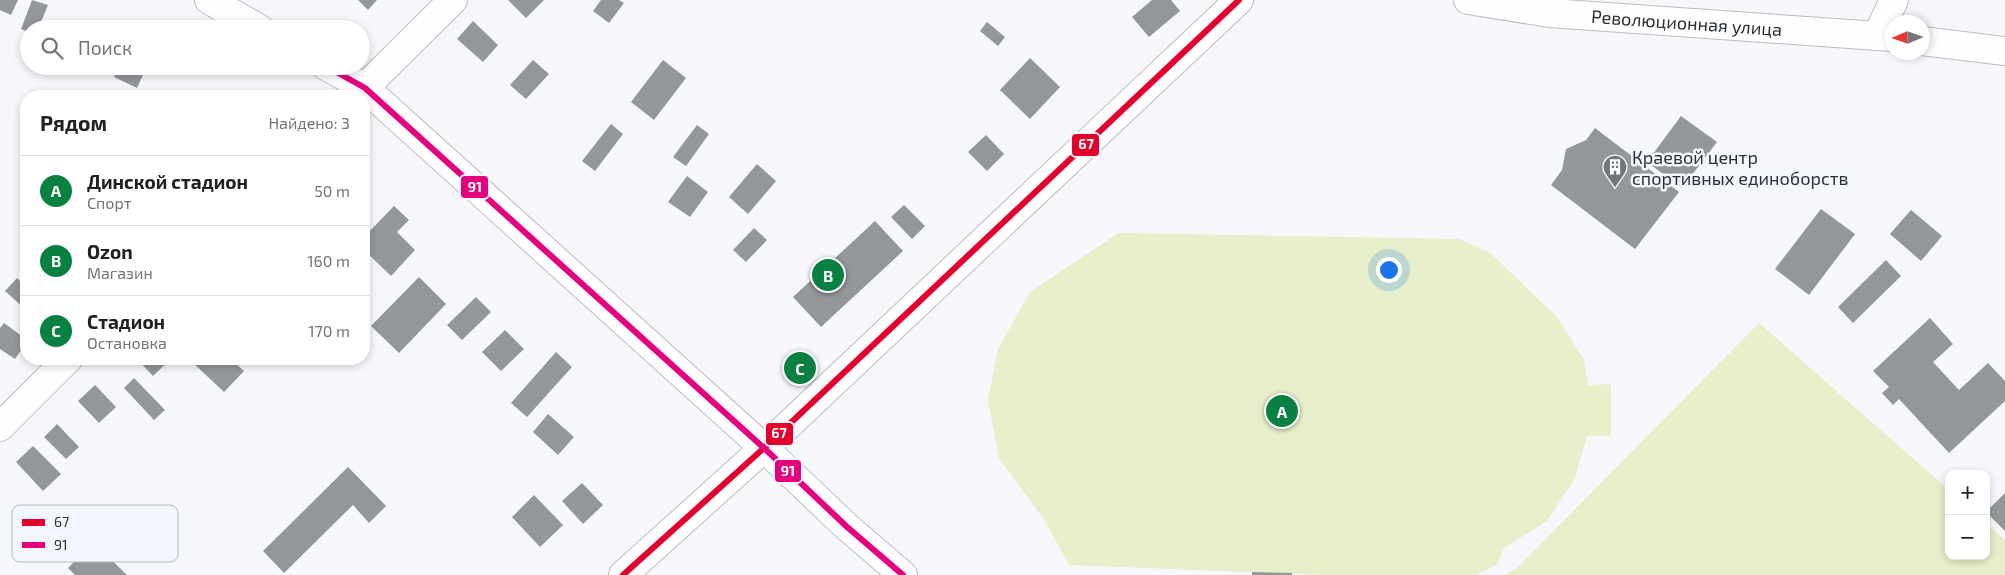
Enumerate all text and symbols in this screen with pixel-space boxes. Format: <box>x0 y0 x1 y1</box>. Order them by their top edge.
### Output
street label: Революционная улица <box>1590 5 1783 40</box>
north arrow <box>1885 15 1930 60</box>
search box <box>20 20 370 75</box>
icon: search <box>38 34 66 62</box>
text: Поиск <box>78 36 132 59</box>
text: Рядом <box>40 110 107 135</box>
text: Найдено: 3 <box>268 113 350 132</box>
line badge: 67 <box>1071 133 1100 157</box>
text: 67 <box>1078 135 1094 152</box>
place label: Краевой центр спортивных единоборств <box>1632 146 1849 189</box>
building icon: Краевой центр спортивных единоборств <box>1602 154 1628 188</box>
text: Динской стадион <box>87 170 248 193</box>
line badge: 91 <box>460 175 489 199</box>
text: 91 <box>468 178 482 195</box>
text: A <box>51 181 61 200</box>
text: 50 m <box>314 181 350 200</box>
text: Спорт <box>87 193 132 212</box>
text: Ozon <box>87 240 133 263</box>
text: B <box>51 251 61 270</box>
text: 160 m <box>307 251 350 270</box>
pin: B <box>812 256 844 294</box>
your location <box>1376 257 1402 283</box>
text: Магазин <box>87 263 153 282</box>
text: Стадион <box>87 310 165 333</box>
text: C <box>51 321 61 340</box>
text: 170 m <box>308 321 350 340</box>
text: Остановка <box>87 333 167 352</box>
pin: C <box>784 349 816 387</box>
pin: A <box>1266 392 1298 430</box>
line badge: 67 <box>765 422 794 446</box>
text: 67 <box>771 424 787 441</box>
line badge: 91 <box>774 459 802 483</box>
text: 91 <box>781 462 795 479</box>
map controls <box>1945 470 1990 560</box>
button: + <box>1945 470 1990 515</box>
legend <box>12 505 178 562</box>
text: 67 <box>54 513 69 530</box>
button: − <box>1945 515 1990 560</box>
text: 91 <box>54 536 68 553</box>

